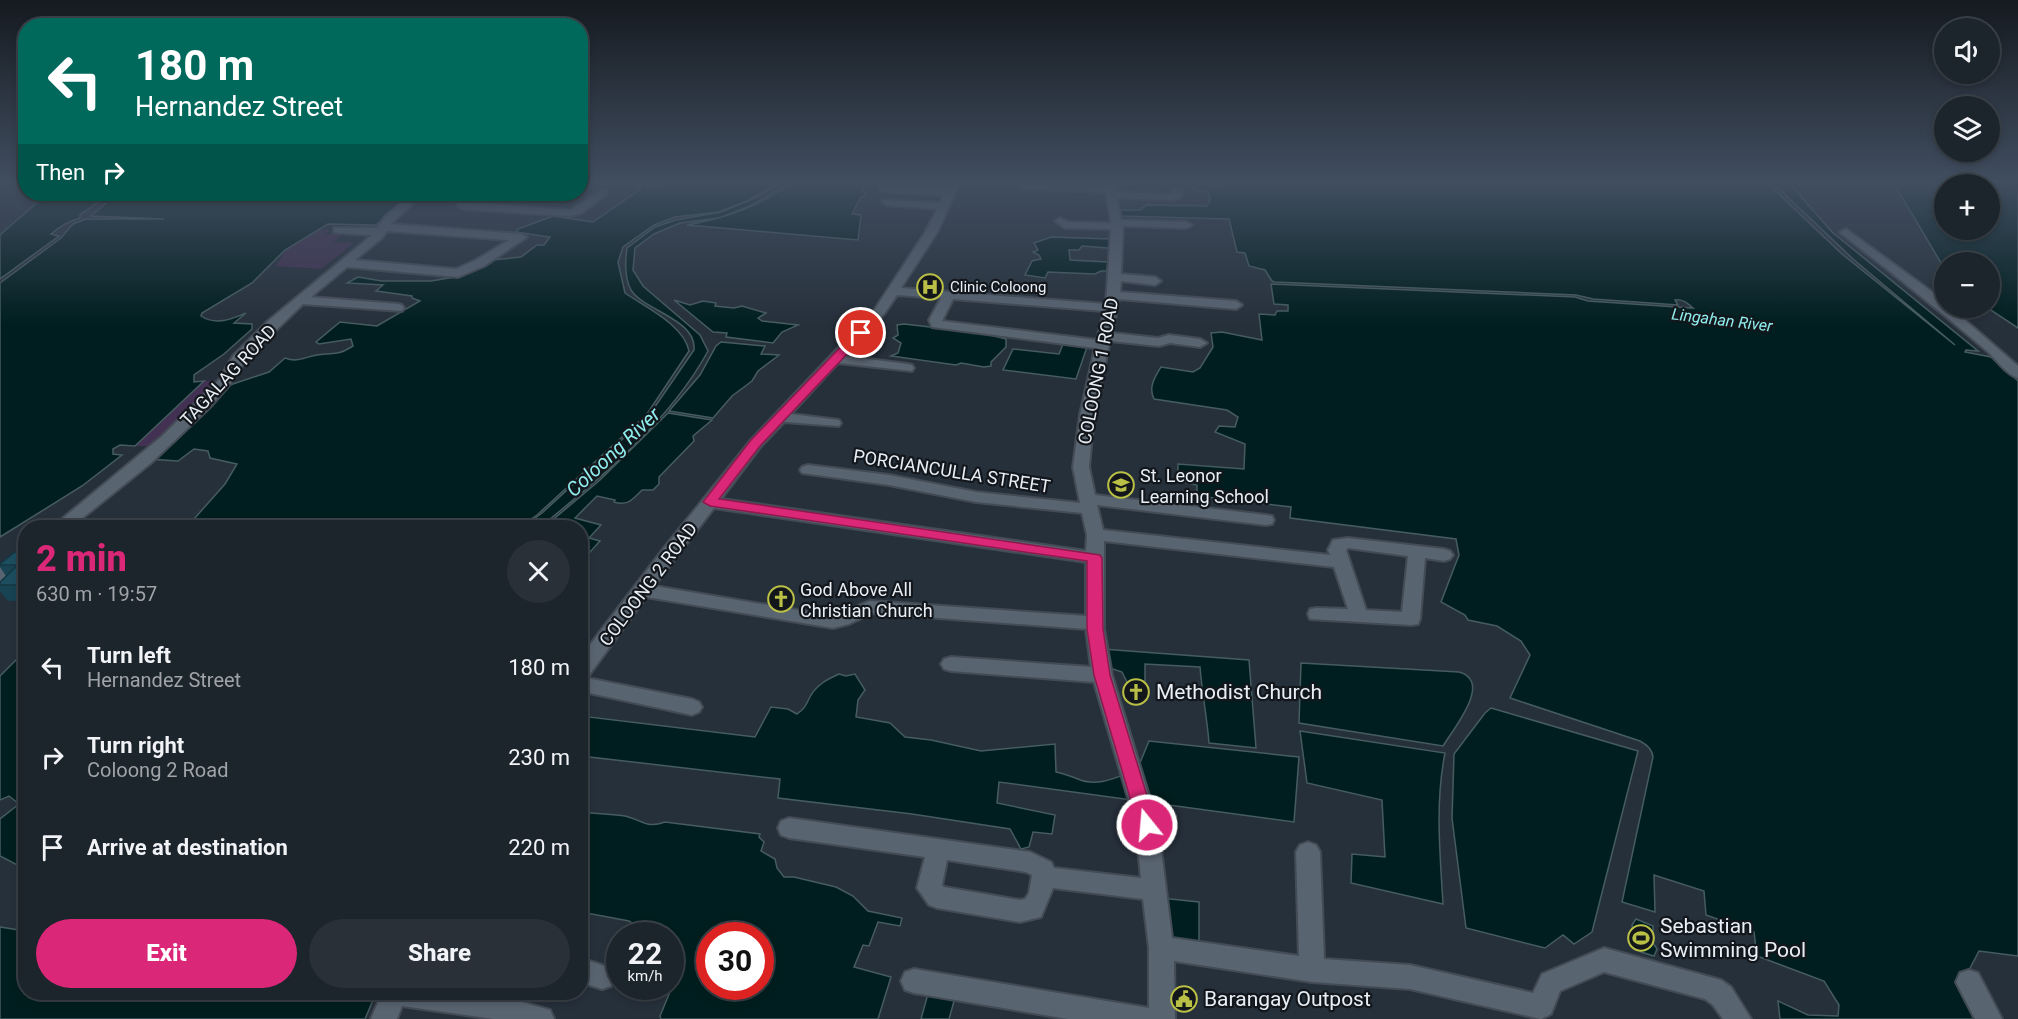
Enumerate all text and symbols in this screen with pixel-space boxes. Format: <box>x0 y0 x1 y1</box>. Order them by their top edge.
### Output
map controls <box>1934 18 2000 318</box>
button: sound <box>1934 18 2000 84</box>
text: 180 m <box>135 41 254 90</box>
icon: left <box>36 42 114 120</box>
text: Hernandez Street <box>135 91 343 123</box>
button: layers <box>1934 96 2000 162</box>
icon: right <box>97 156 130 189</box>
text: Then <box>36 160 85 185</box>
button: + <box>1934 174 2000 240</box>
button: − <box>1934 252 2000 318</box>
hospital icon: Clinic Coloong <box>915 272 945 302</box>
place label: Clinic Coloong <box>950 278 1046 296</box>
street label: COLOONG 1 ROAD <box>1073 296 1123 446</box>
water label: Lingahan River <box>1670 304 1774 336</box>
pin <box>835 307 886 358</box>
icon: arrive <box>844 316 877 349</box>
street label: TAGALAG ROAD <box>176 320 280 430</box>
water label: Coloong River <box>561 401 666 502</box>
street label: PORCIANCULLA STREET <box>852 445 1052 497</box>
place label: St. Leonor Learning School <box>1140 465 1269 507</box>
school or university icon: St. Leonor Learning School <box>1106 470 1136 500</box>
street label: COLOONG 2 ROAD <box>595 518 701 650</box>
text: 2 min <box>36 538 127 580</box>
button: close <box>507 540 570 603</box>
place label: God Above All Christian Church <box>800 579 933 621</box>
text: 630 m · 19:57 <box>36 582 157 606</box>
church icon: God Above All Christian Church <box>766 584 796 614</box>
text: Turn left <box>87 643 171 668</box>
icon: left <box>36 651 69 684</box>
text: 180 m <box>508 655 570 680</box>
text: Hernandez Street <box>87 668 241 692</box>
church icon: Methodist Church <box>1121 677 1151 707</box>
place label: Methodist Church <box>1156 680 1322 704</box>
text: Turn right <box>87 733 184 758</box>
icon: right <box>36 741 69 774</box>
text: 230 m <box>508 745 570 770</box>
text: Coloong 2 Road <box>87 758 228 782</box>
position arrow <box>1115 793 1179 857</box>
icon: arrive <box>36 831 69 864</box>
text: Arrive at destination <box>87 835 288 860</box>
text: 220 m <box>508 835 570 860</box>
place label: Sebastian Swimming Pool <box>1660 914 1806 962</box>
button: Exit <box>36 919 297 988</box>
button: Share <box>309 919 570 988</box>
speed limit sign: 30 <box>696 922 774 1000</box>
sports icon: Sebastian Swimming Pool <box>1626 923 1656 953</box>
text: 22 <box>628 936 662 971</box>
text: km/h <box>627 967 663 985</box>
public building icon: Barangay Outpost <box>1169 984 1199 1014</box>
place label: Barangay Outpost <box>1204 987 1371 1011</box>

